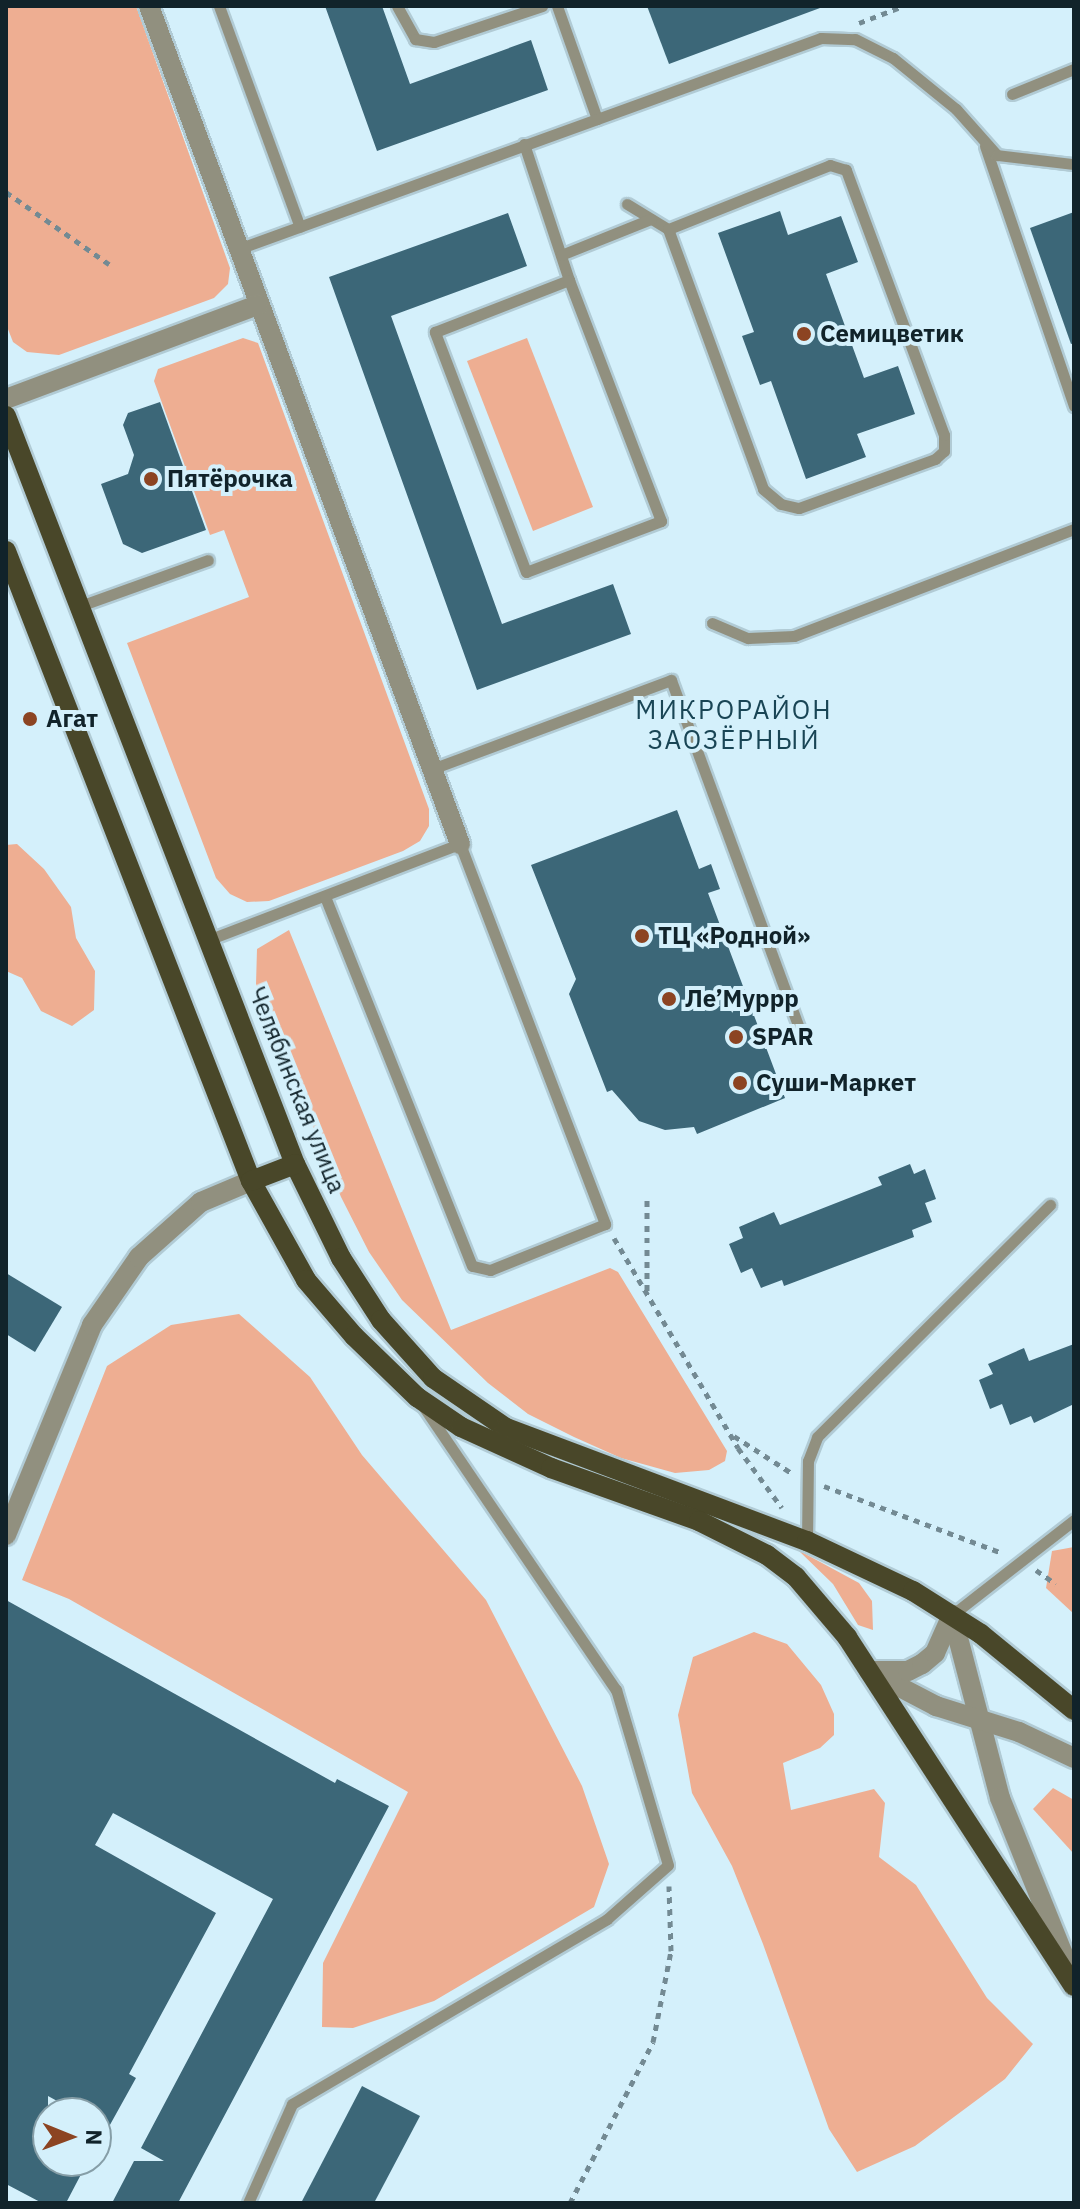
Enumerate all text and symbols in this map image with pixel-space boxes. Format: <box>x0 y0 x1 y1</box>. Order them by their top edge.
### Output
place label: Семицветик <box>820 320 964 348</box>
marker: Семицветик <box>795 325 813 343</box>
place label: Пятёрочка <box>167 465 293 493</box>
marker: Пятёрочка <box>142 470 160 488</box>
district label: МИКРОРАЙОН ЗАОЗЁРНЫЙ <box>635 694 833 756</box>
place label: Агат <box>46 705 98 733</box>
marker: Агат <box>21 710 39 728</box>
place label: ТЦ «Родной» <box>658 922 810 950</box>
marker: ТЦ «Родной» <box>633 927 651 945</box>
street label: Челябинская улица <box>243 983 351 1197</box>
place label: Ле’Муррр <box>685 985 799 1013</box>
marker: Ле’Муррр <box>660 990 678 1008</box>
place label: SPAR <box>752 1023 814 1051</box>
marker: SPAR <box>727 1028 745 1046</box>
place label: Суши-Маркет <box>756 1069 916 1097</box>
marker: Суши-Маркет <box>731 1074 749 1092</box>
north arrow <box>32 2097 112 2177</box>
text: N <box>80 2129 109 2146</box>

